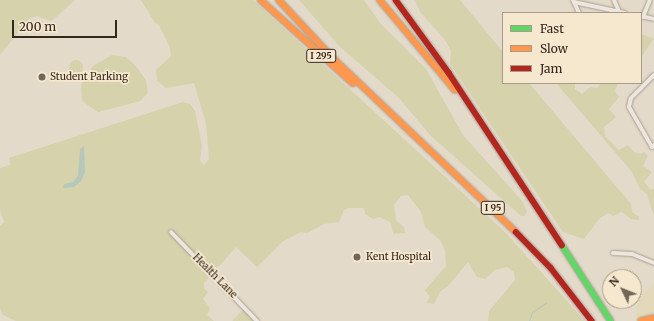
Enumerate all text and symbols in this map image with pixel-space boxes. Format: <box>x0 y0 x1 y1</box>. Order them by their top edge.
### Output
scale bar <box>14 12 119 38</box>
legend <box>502 12 642 84</box>
text: 200 m <box>19 19 56 34</box>
text: Fast <box>540 21 564 36</box>
text: Slow <box>540 41 568 56</box>
road number: I 295 <box>306 49 336 63</box>
text: Jam <box>540 61 562 76</box>
place label: Student Parking <box>50 71 128 83</box>
marker: Student Parking <box>37 72 47 82</box>
road number: I 95 <box>480 201 506 215</box>
street label: Health Lane <box>190 251 240 301</box>
marker: Kent Hospital <box>351 251 363 263</box>
place label: Kent Hospital <box>366 251 431 263</box>
north arrow <box>602 269 642 309</box>
text: N <box>606 274 622 289</box>

